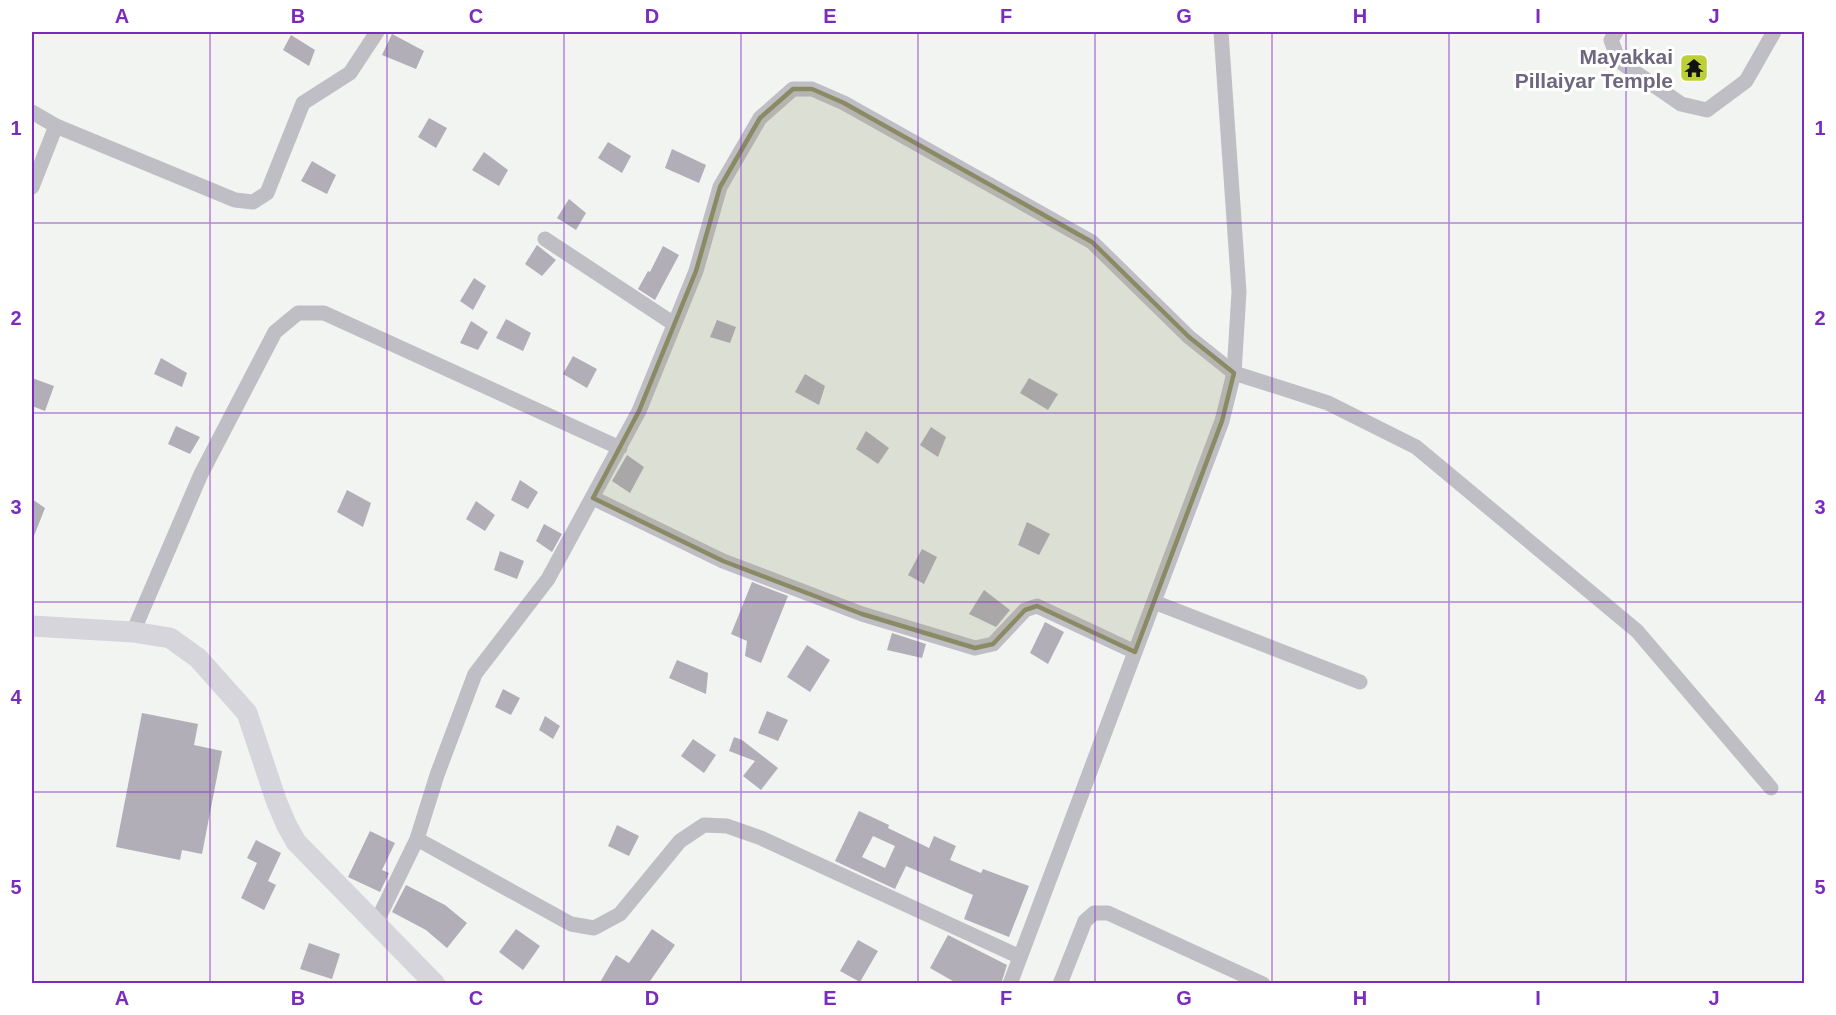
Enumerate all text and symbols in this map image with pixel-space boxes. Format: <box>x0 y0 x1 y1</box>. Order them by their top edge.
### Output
text: A <box>115 5 129 27</box>
text: B <box>291 5 305 27</box>
text: C <box>469 5 483 27</box>
text: D <box>645 5 659 27</box>
text: E <box>823 5 837 27</box>
text: F <box>1000 5 1012 27</box>
text: G <box>1176 5 1192 27</box>
text: H <box>1353 5 1367 27</box>
text: I <box>1535 5 1541 27</box>
text: J <box>1708 5 1720 27</box>
place label: Mayakkai Pillaiyar Temple <box>1515 45 1673 92</box>
temple icon: Mayakkai Pillaiyar Temple <box>1678 52 1710 84</box>
text: 1 <box>10 117 22 139</box>
text: 1 <box>1814 117 1826 139</box>
text: 2 <box>10 307 22 329</box>
text: 2 <box>1814 307 1826 329</box>
text: 3 <box>10 496 22 518</box>
text: 3 <box>1814 496 1826 518</box>
text: 4 <box>10 686 22 708</box>
text: 4 <box>1814 686 1826 708</box>
text: 5 <box>10 876 22 898</box>
text: 5 <box>1814 876 1826 898</box>
text: A <box>115 987 129 1009</box>
text: B <box>291 987 305 1009</box>
text: C <box>469 987 483 1009</box>
text: D <box>645 987 659 1009</box>
text: E <box>823 987 837 1009</box>
text: F <box>1000 987 1012 1009</box>
text: G <box>1176 987 1192 1009</box>
text: H <box>1353 987 1367 1009</box>
text: I <box>1535 987 1541 1009</box>
text: J <box>1708 987 1720 1009</box>

